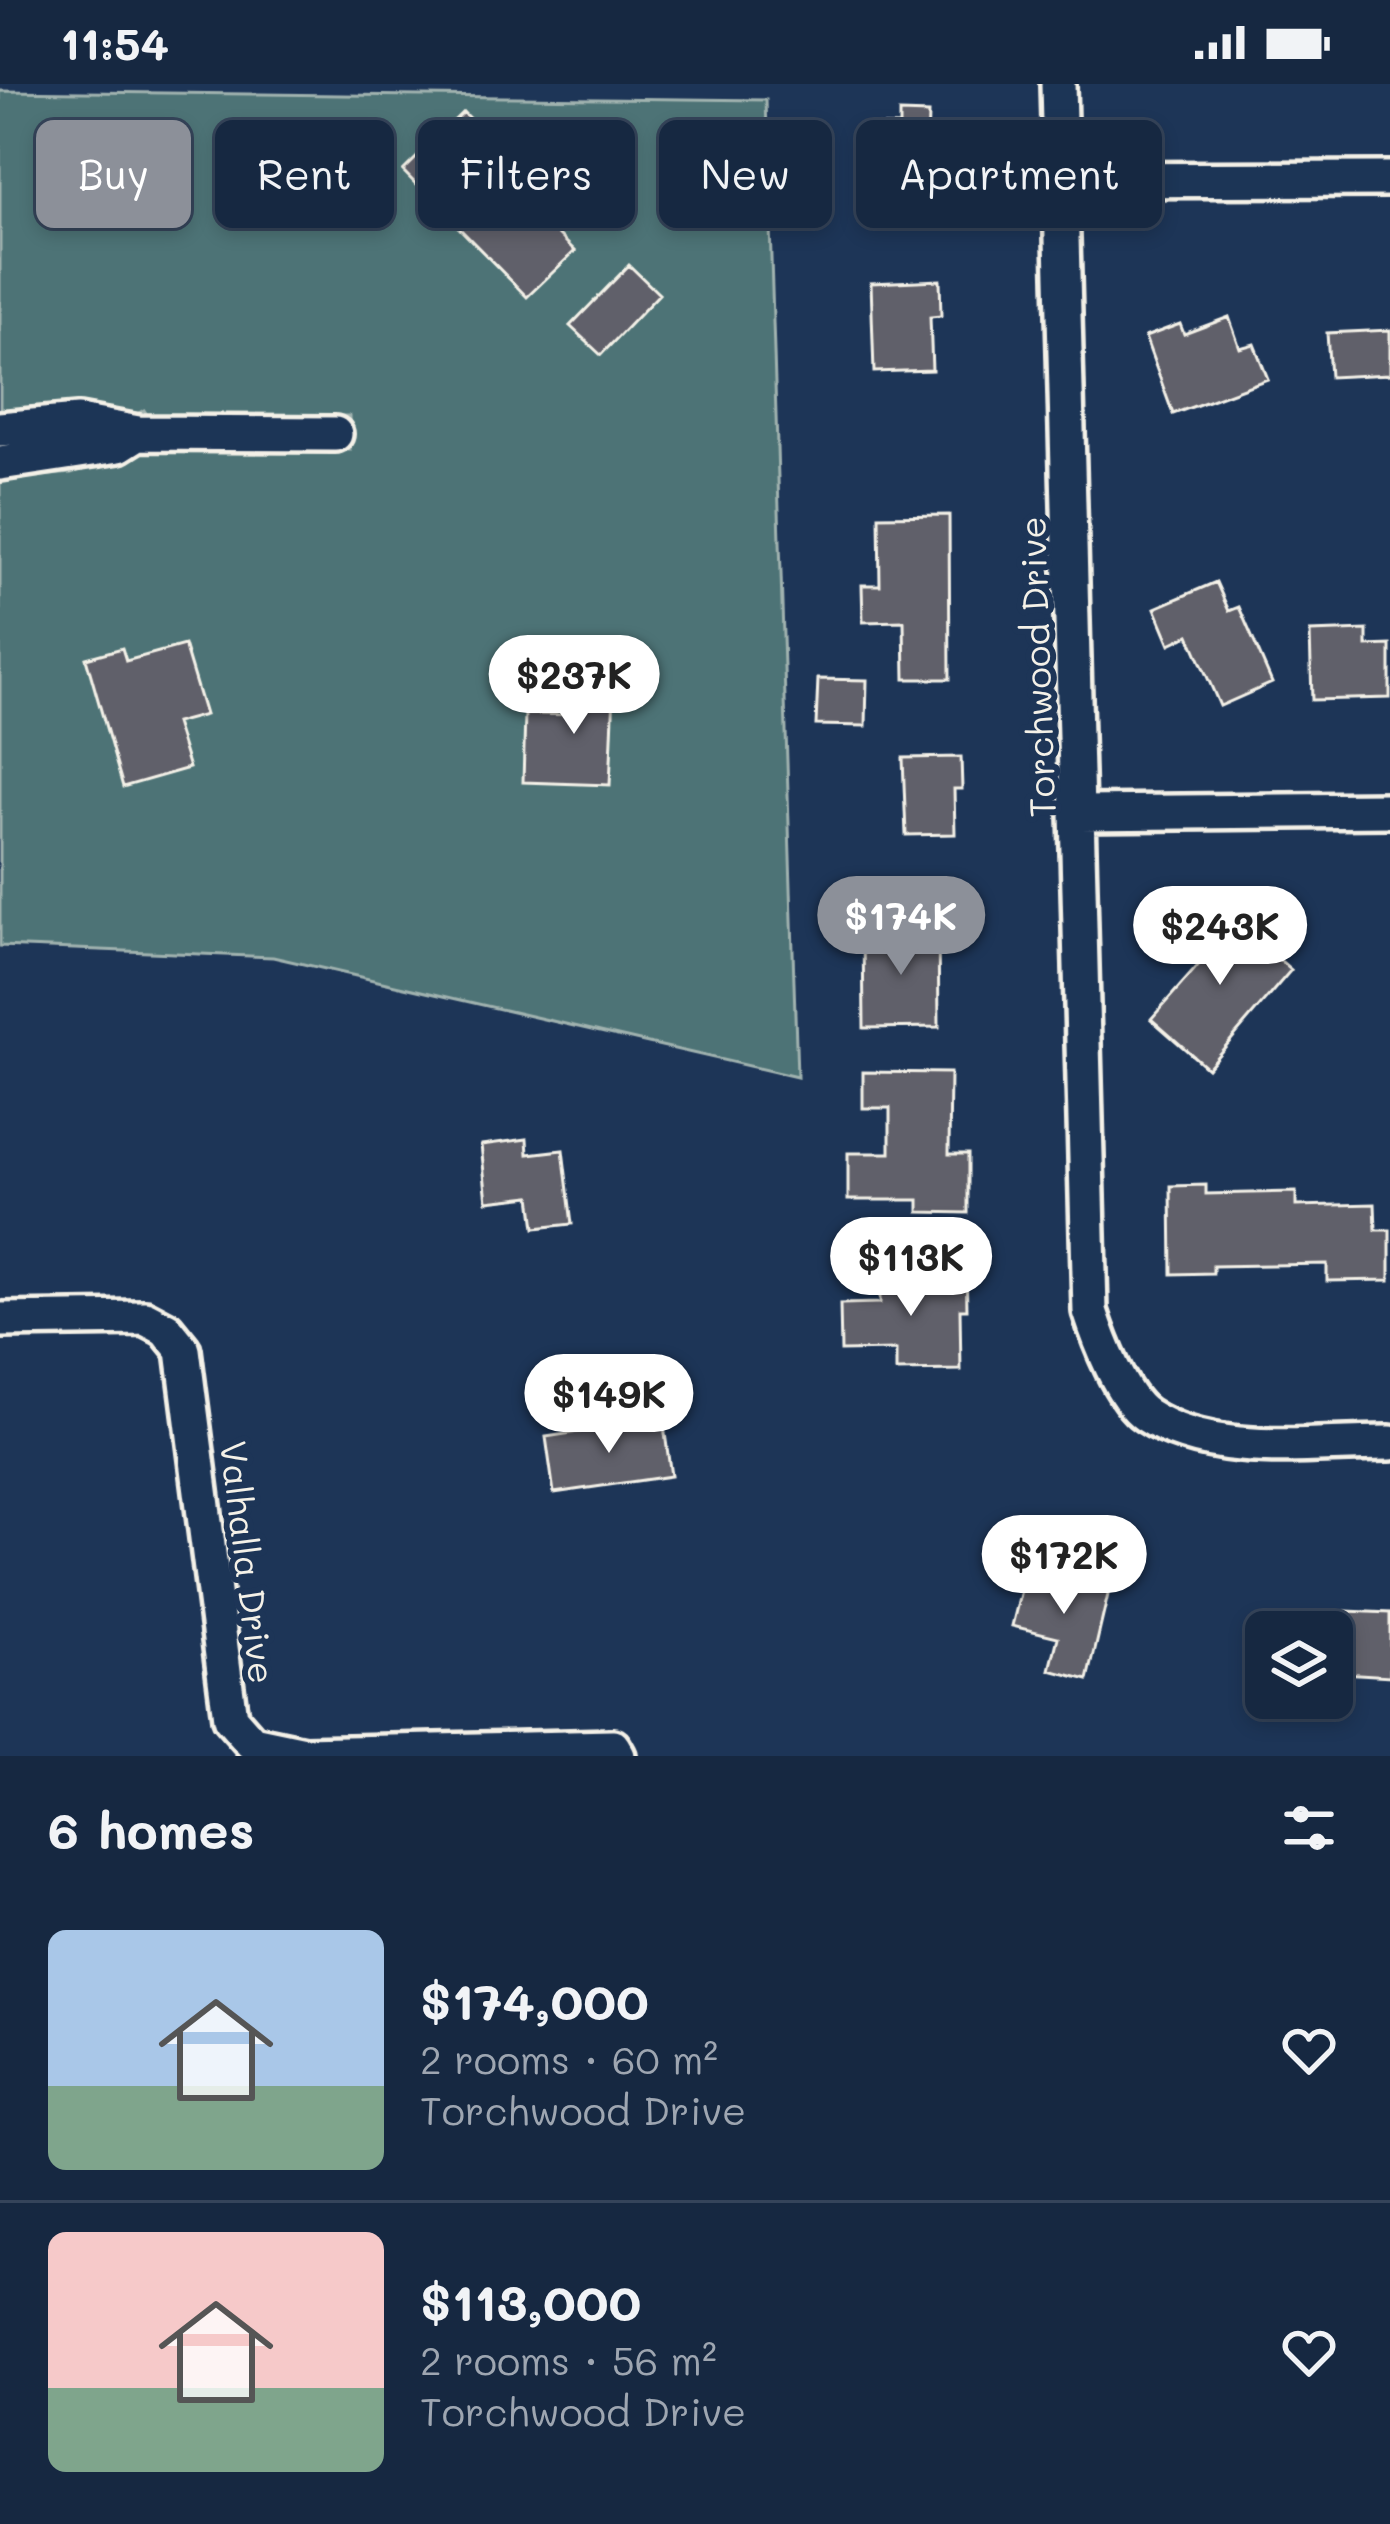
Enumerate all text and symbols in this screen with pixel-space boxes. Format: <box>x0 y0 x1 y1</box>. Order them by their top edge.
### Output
text: 11:54 <box>60 13 169 71</box>
chip: Buy <box>36 120 191 228</box>
chip: Rent <box>215 120 394 228</box>
chip: Filters <box>418 120 635 228</box>
chip: New <box>659 120 832 228</box>
chip: Apartment <box>856 120 1162 228</box>
street label: Torchwood Drive <box>1007 516 1065 818</box>
pin: $237K <box>490 635 658 737</box>
text: $237K <box>516 648 632 699</box>
pin: $174K <box>817 876 985 978</box>
pin: $243K <box>1136 886 1304 988</box>
text: $174K <box>844 889 958 940</box>
text: $243K <box>1160 899 1280 950</box>
pin: $113K <box>827 1217 995 1319</box>
text: $113K <box>857 1230 965 1281</box>
pin: $149K <box>525 1354 693 1456</box>
text: $149K <box>551 1367 667 1418</box>
street label: Valhalla Drive <box>211 1438 287 1686</box>
pin: $172K <box>980 1515 1148 1617</box>
text: $172K <box>1009 1528 1119 1579</box>
map controls <box>1245 1611 1353 1719</box>
button: layers <box>1245 1611 1353 1719</box>
text: 6 homes <box>48 1795 254 1862</box>
icon: filters <box>1276 1795 1342 1861</box>
text: $174,000 <box>420 1966 649 2033</box>
icon: home <box>144 1978 288 2122</box>
icon: heart <box>1276 2017 1342 2083</box>
text: 2 rooms · 60 m² <box>420 2033 718 2084</box>
text: Torchwood Drive <box>420 2084 746 2135</box>
text: $113,000 <box>420 2267 641 2334</box>
icon: home <box>144 2280 288 2424</box>
icon: heart <box>1276 2319 1342 2385</box>
text: 2 rooms · 56 m² <box>420 2334 717 2385</box>
text: Torchwood Drive <box>420 2385 746 2436</box>

